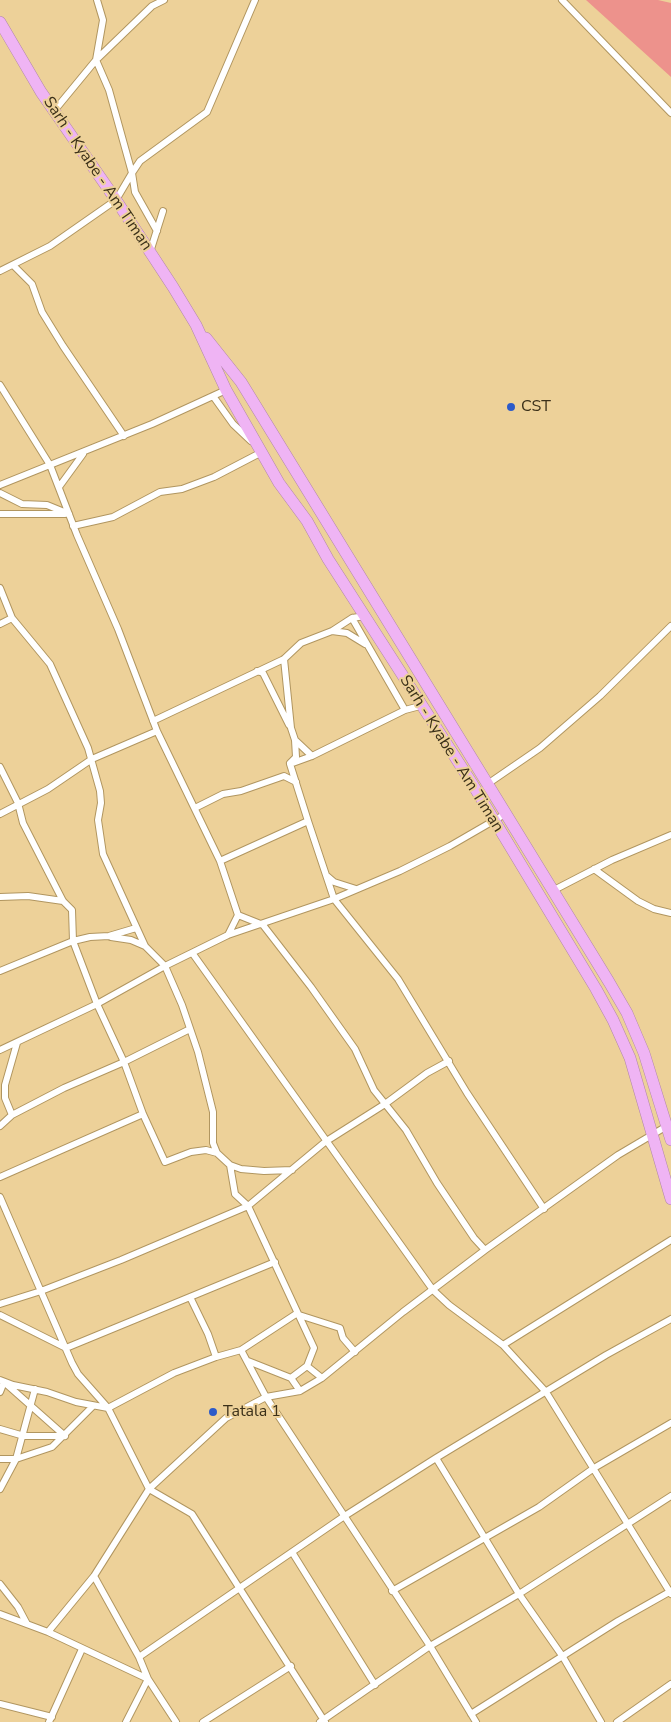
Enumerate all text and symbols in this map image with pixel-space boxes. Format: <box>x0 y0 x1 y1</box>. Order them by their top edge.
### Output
street label: Sarh - Kyabe - Am Timan <box>38 94 156 254</box>
place label: CST <box>521 397 551 417</box>
marker: CST <box>505 401 517 413</box>
street label: Sarh - Kyabe - Am Timan <box>395 672 507 836</box>
place label: Tatala 1 <box>223 1402 281 1422</box>
marker: Tatala 1 <box>207 1406 219 1418</box>

